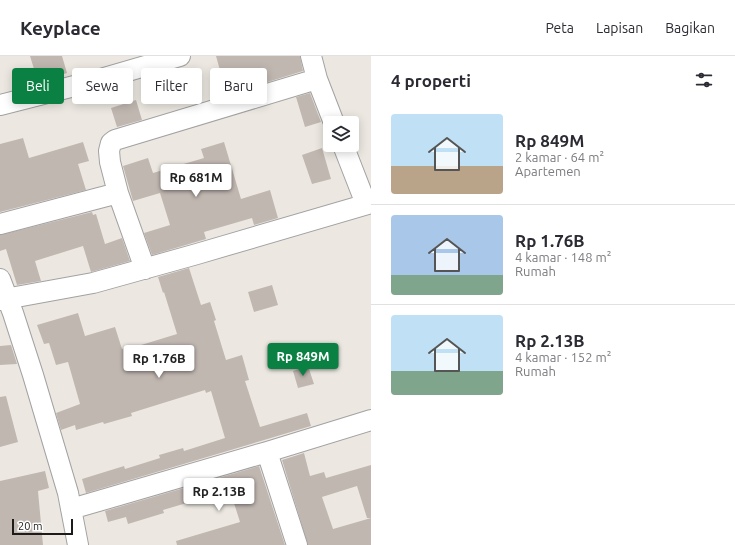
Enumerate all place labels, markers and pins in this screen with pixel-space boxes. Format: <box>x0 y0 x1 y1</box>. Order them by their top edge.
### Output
pin: Rp 681M <box>159 164 233 198</box>
pin: Rp 849M <box>266 343 340 377</box>
pin: Rp 1.76B <box>118 345 200 379</box>
pin: Rp 2.13B <box>178 478 260 512</box>

